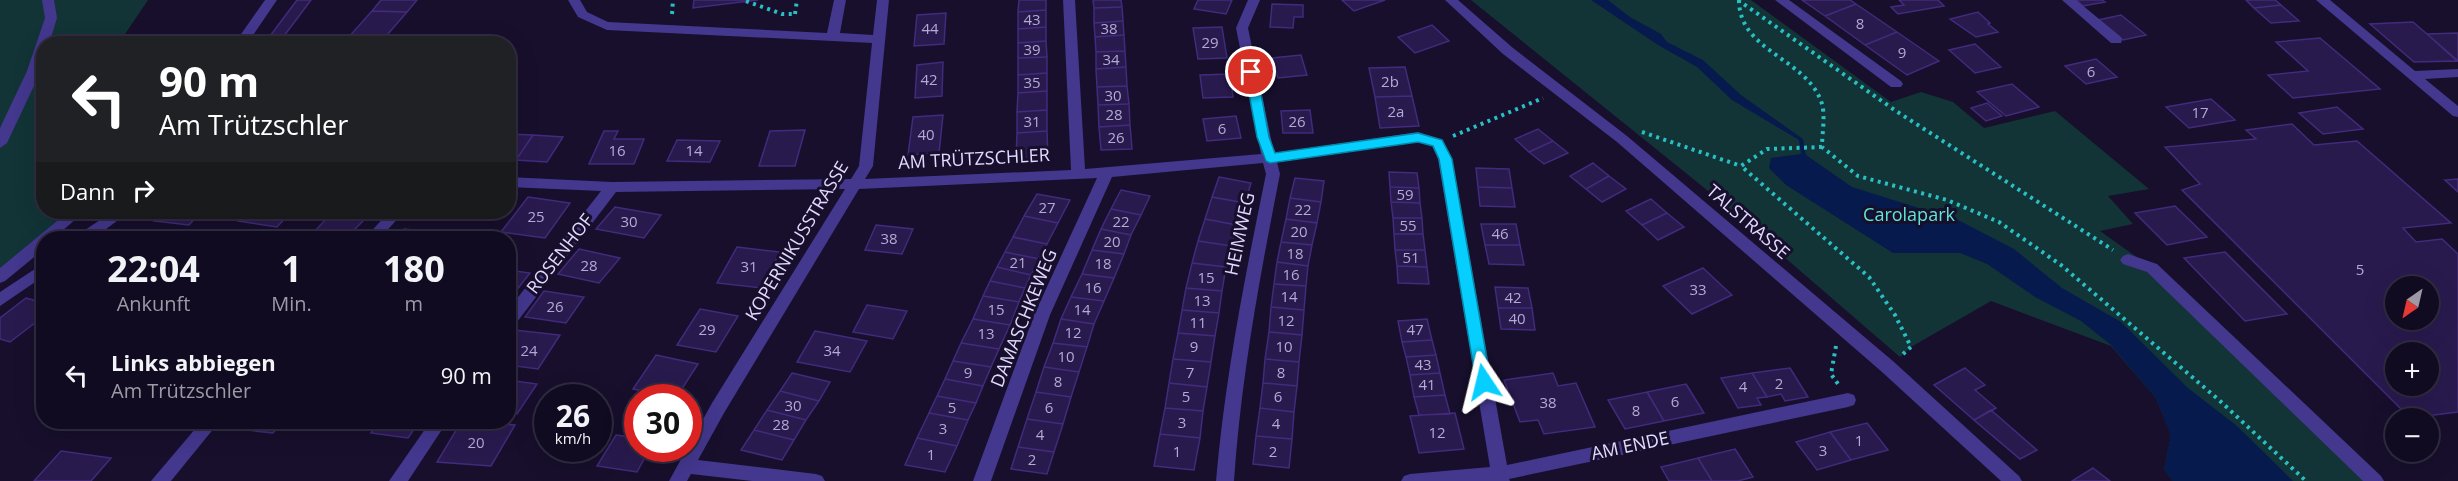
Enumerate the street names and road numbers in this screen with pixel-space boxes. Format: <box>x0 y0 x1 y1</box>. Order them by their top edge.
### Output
street label: AM TRÜTZSCHLER <box>898 142 1050 174</box>
street label: KOPERNIKUSSTRASSE <box>739 156 853 324</box>
street label: TALSTRASSE <box>1702 178 1795 264</box>
street label: HEIMWEG <box>1219 190 1260 277</box>
street label: ROSENHOF <box>520 209 598 298</box>
street label: DAMASCHKEWEG <box>984 245 1062 390</box>
street label: AM ENDE <box>1589 425 1671 465</box>

